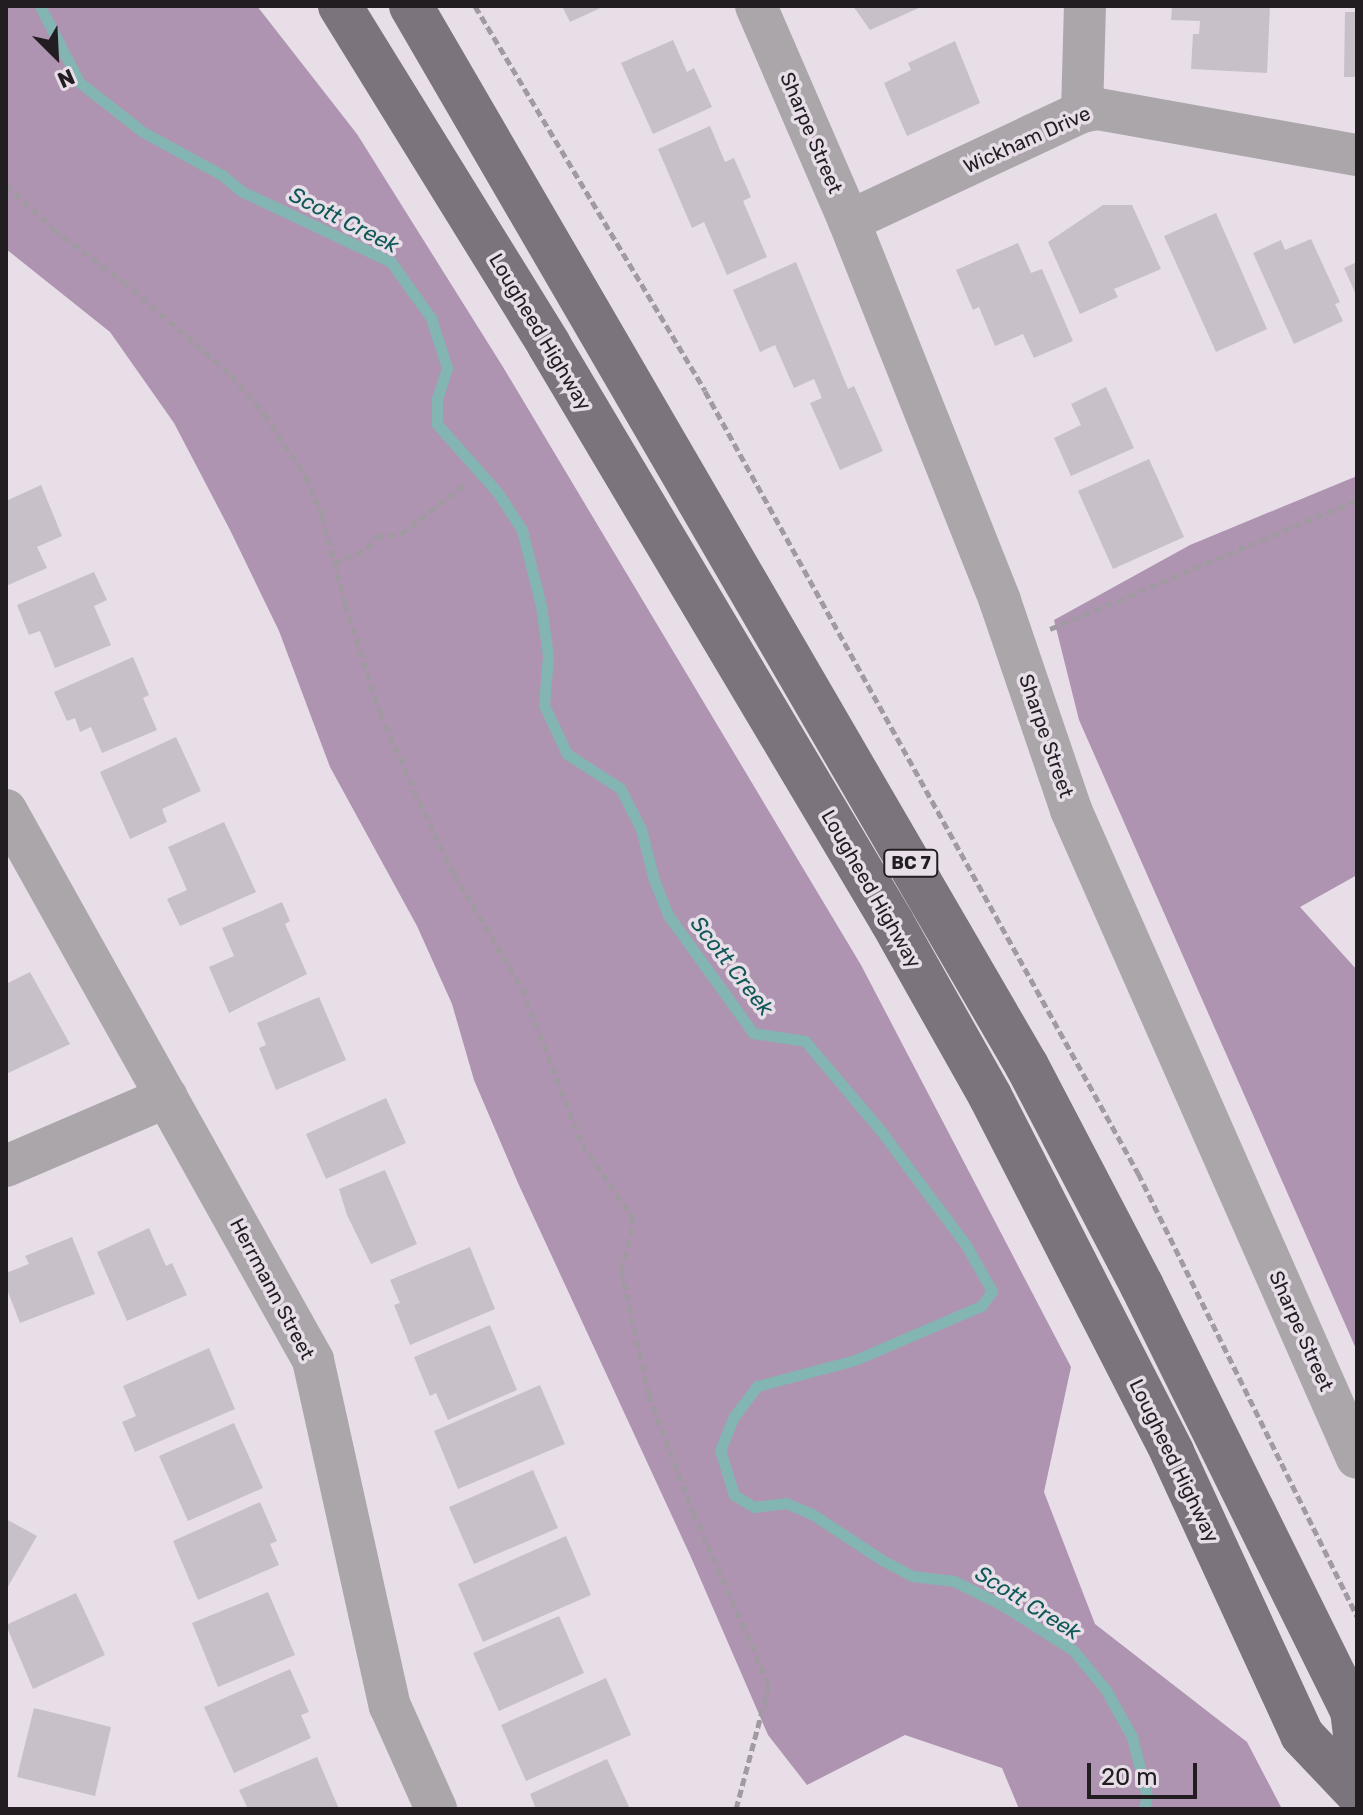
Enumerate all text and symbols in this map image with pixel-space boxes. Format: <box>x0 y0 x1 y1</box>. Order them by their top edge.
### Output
north arrow <box>16 16 96 96</box>
text: N <box>53 63 79 94</box>
street label: Sharpe Street <box>775 69 847 197</box>
street label: Wickham Drive <box>960 101 1094 179</box>
water label: Scott Creek <box>285 181 403 259</box>
street label: Lougheed Highway <box>484 249 596 415</box>
street label: Sharpe Street <box>1014 671 1078 801</box>
street label: Lougheed Highway <box>816 806 926 972</box>
road number: BC 7 <box>883 849 939 877</box>
water label: Scott Creek <box>685 911 779 1021</box>
street label: Herrmann Street <box>225 1214 319 1364</box>
street label: Sharpe Street <box>1264 1267 1338 1395</box>
street label: Lougheed Highway <box>1124 1375 1224 1547</box>
water label: Scott Creek <box>970 1560 1086 1646</box>
scale bar <box>1091 1747 1201 1797</box>
text: 20 m <box>1101 1763 1158 1791</box>

